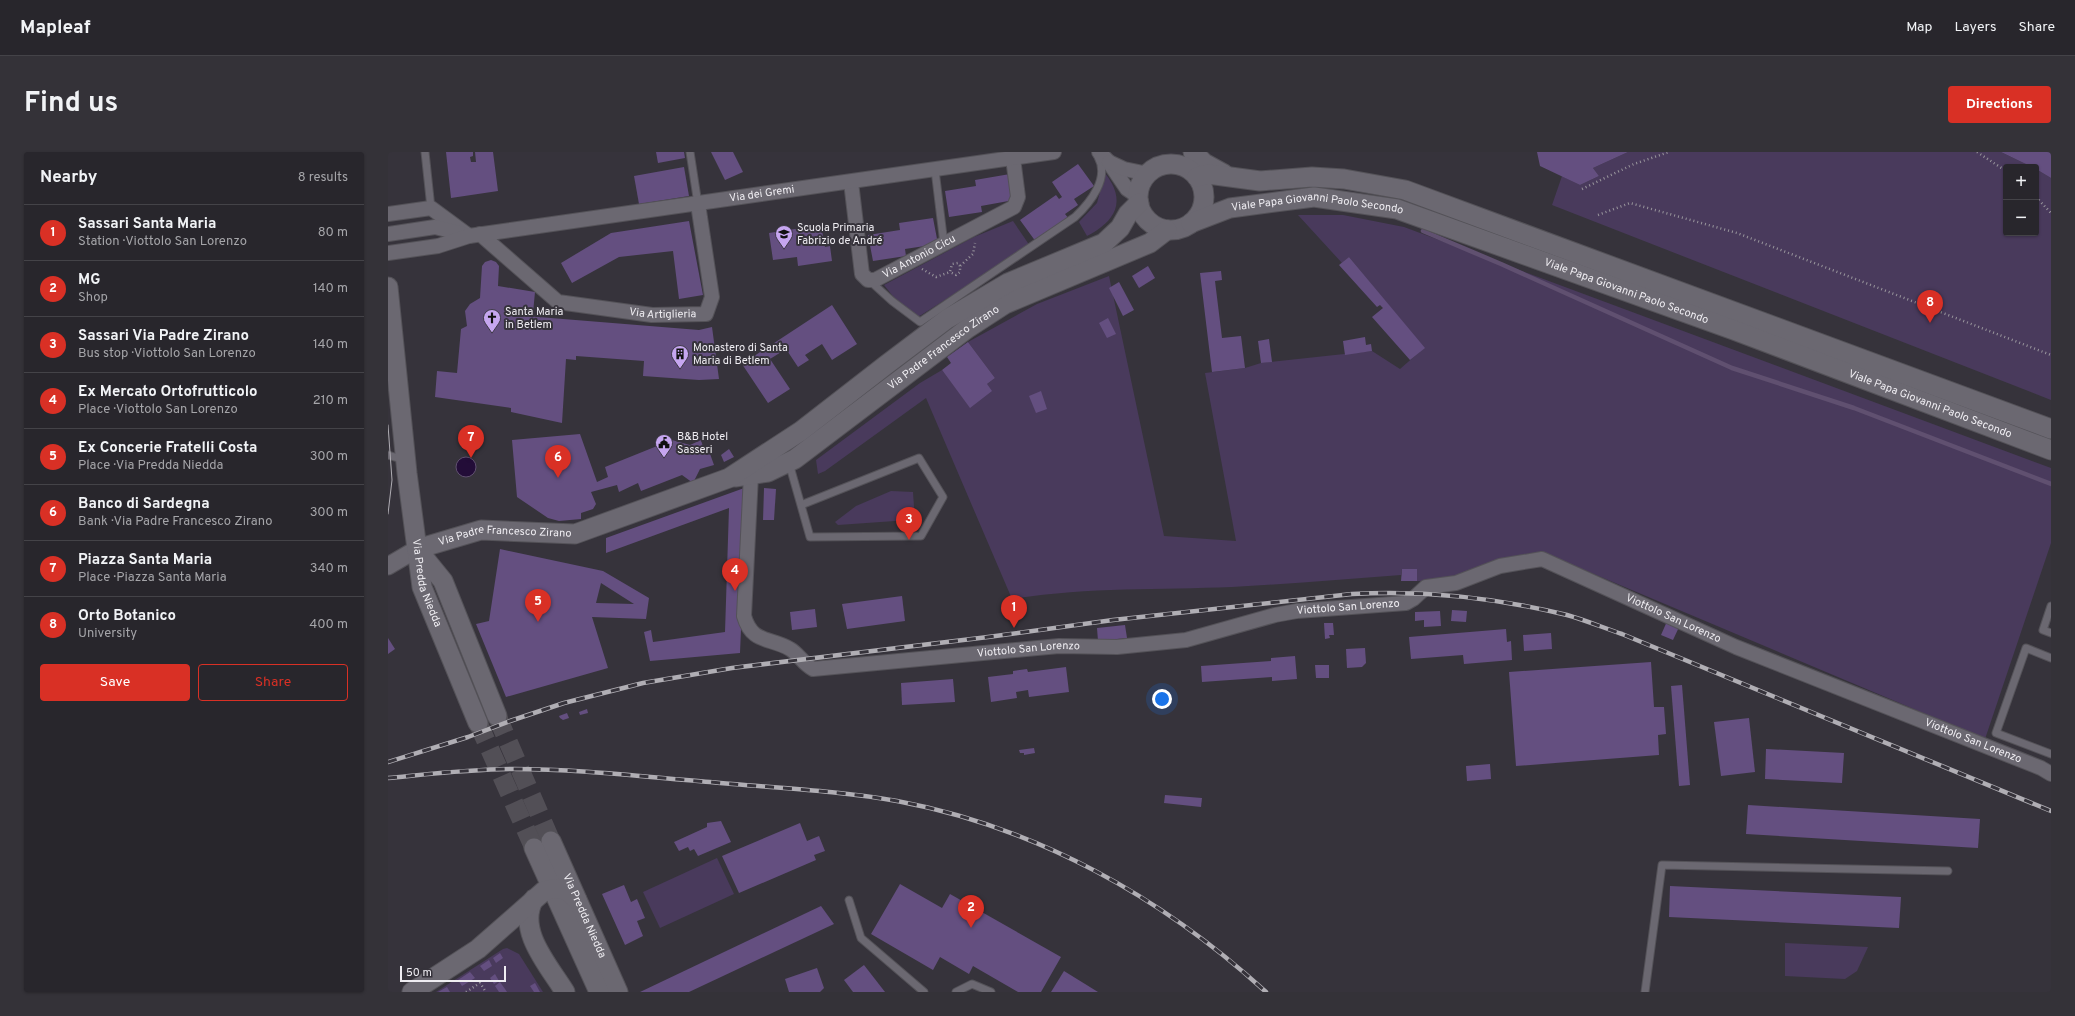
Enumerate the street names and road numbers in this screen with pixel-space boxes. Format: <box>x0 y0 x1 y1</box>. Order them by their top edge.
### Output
street label: Via dei Gremi <box>728 182 795 206</box>
street label: Viale Papa Giovanni Paolo Secondo <box>1230 190 1405 218</box>
street label: Via Antonio Cicu <box>880 232 958 282</box>
street label: Viale Papa Giovanni Paolo Secondo <box>1542 255 1710 327</box>
street label: Via Padre Francesco Zirano <box>885 303 1002 393</box>
street label: Via Artiglieria <box>628 305 697 322</box>
street label: Viale Papa Giovanni Paolo Secondo <box>1846 367 2014 441</box>
street label: Via Padre Francesco Zirano <box>437 523 572 549</box>
street label: Via Predda Niedda <box>409 538 445 629</box>
street label: Viottolo San Lorenzo <box>1623 591 1723 646</box>
street label: Viottolo San Lorenzo <box>1296 596 1400 618</box>
street label: Viottolo San Lorenzo <box>976 639 1080 661</box>
street label: Viottolo San Lorenzo <box>1923 716 2024 767</box>
street label: Via Predda Niedda <box>559 871 609 961</box>

